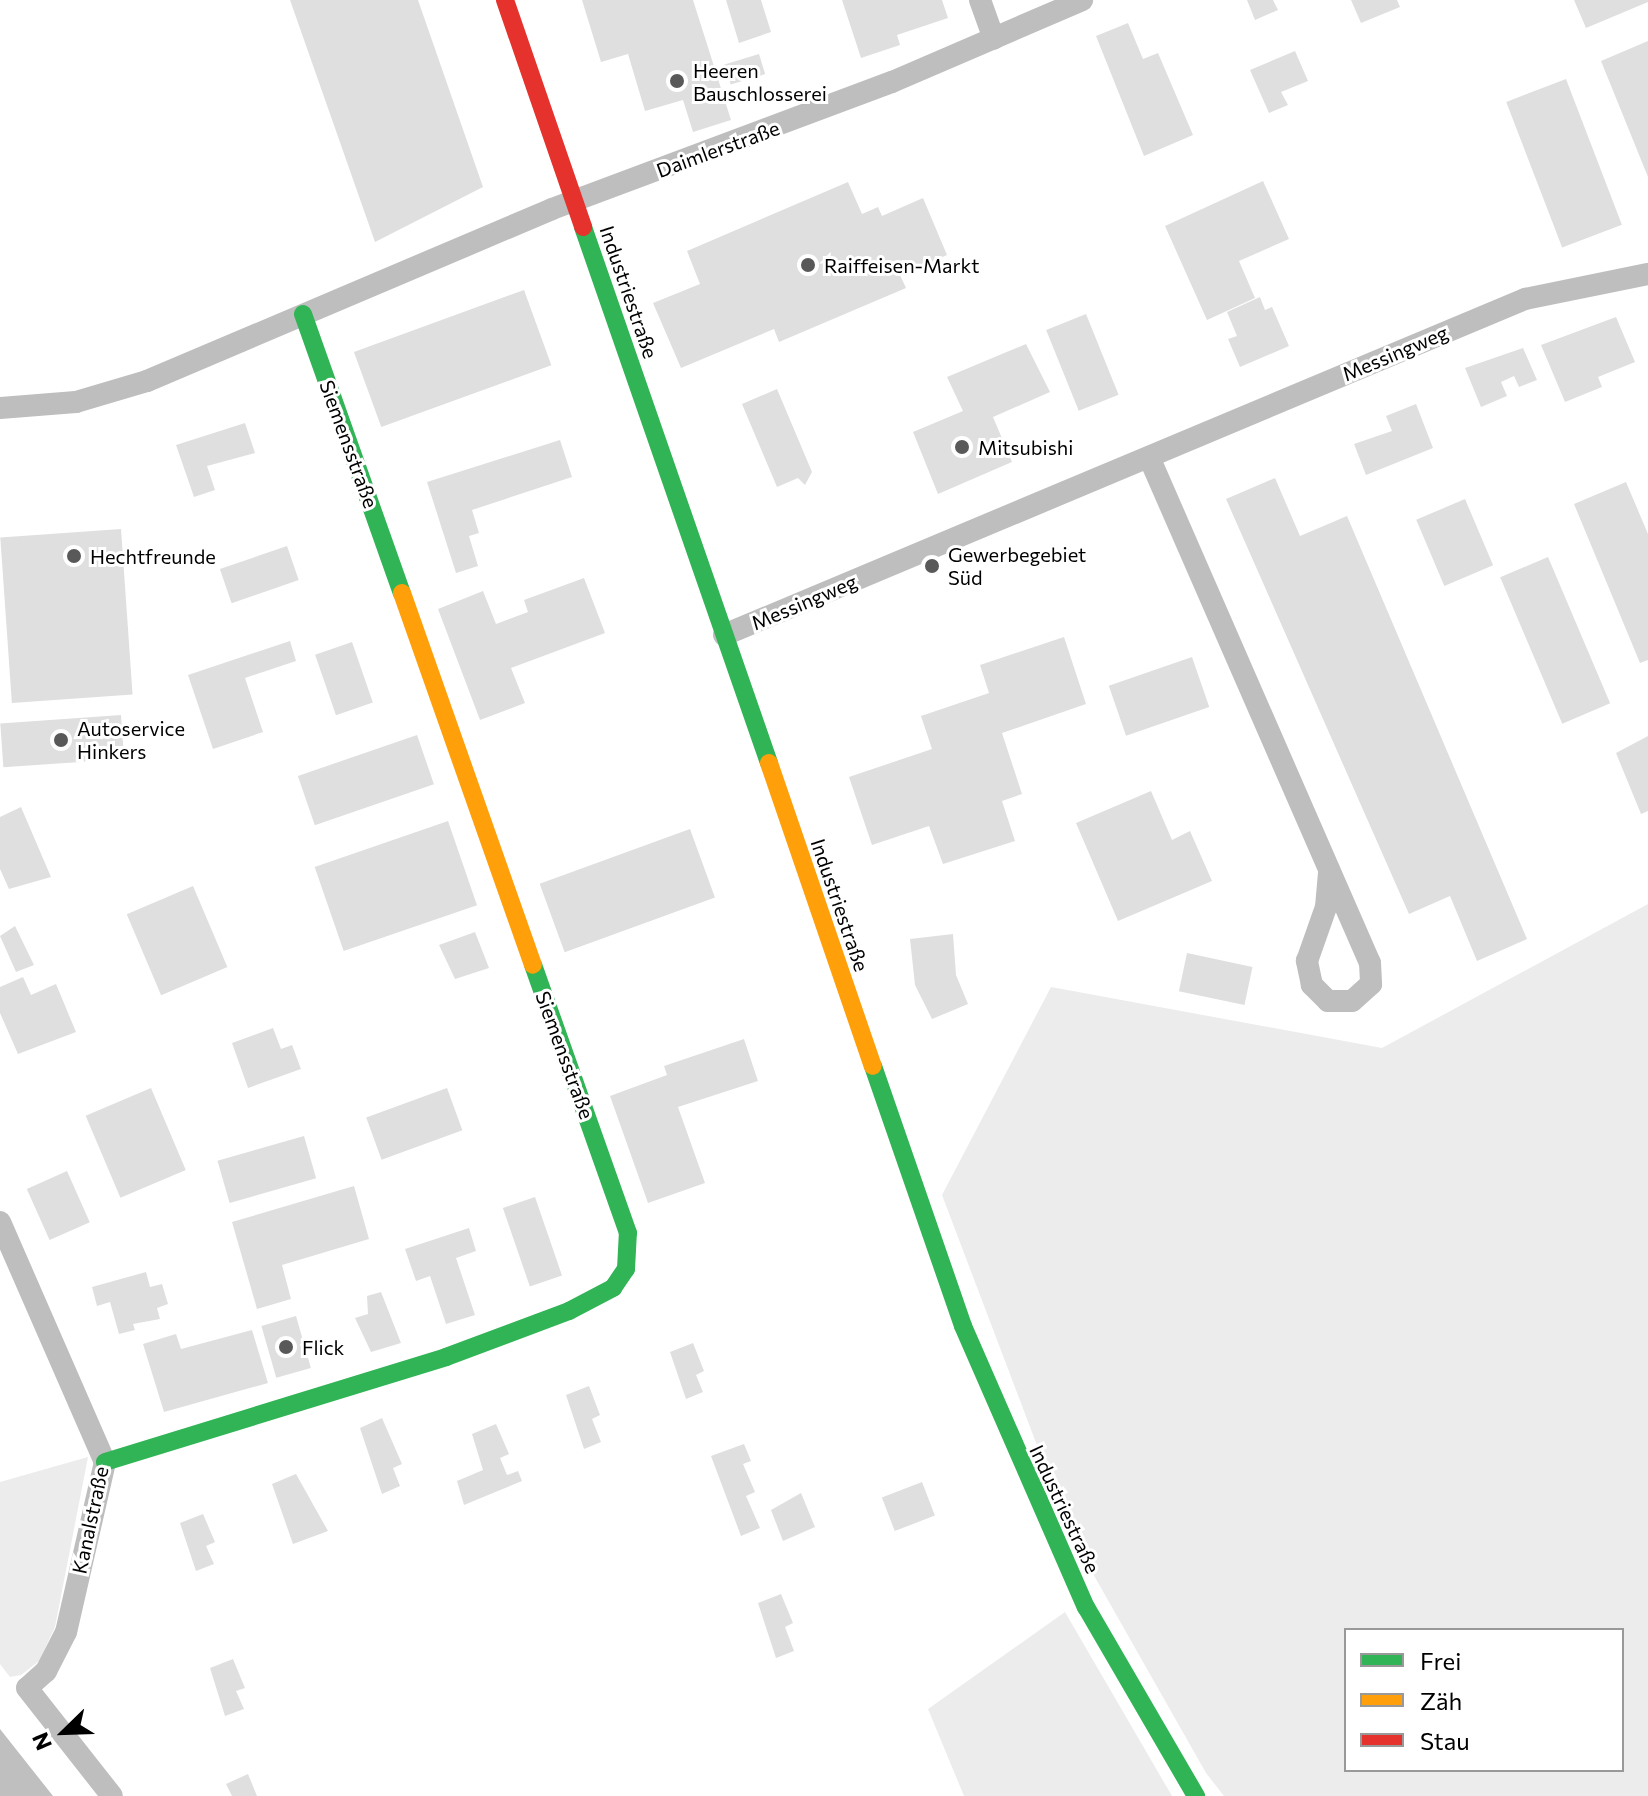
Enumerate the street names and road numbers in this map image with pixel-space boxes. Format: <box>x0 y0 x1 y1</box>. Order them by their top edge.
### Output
street label: Daimlerstraße <box>653 116 783 182</box>
street label: Industriestraße <box>595 222 663 362</box>
street label: Messingweg <box>1339 320 1451 386</box>
street label: Siemensstraße <box>315 377 383 511</box>
street label: Messingweg <box>748 569 860 635</box>
street label: Industriestraße <box>806 835 874 975</box>
street label: Siemensstraße <box>531 988 599 1122</box>
street label: Industriestraße <box>1025 1441 1105 1577</box>
street label: Kanalstraße <box>67 1464 113 1576</box>

